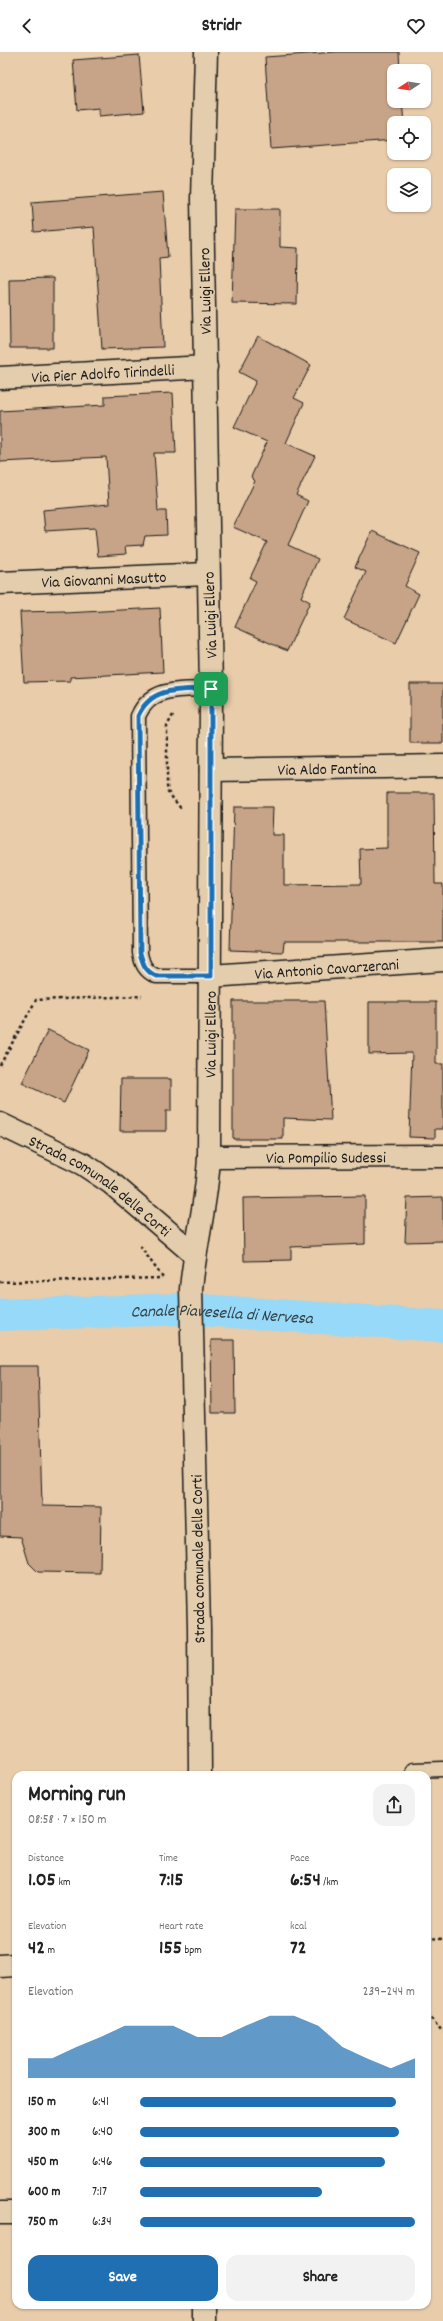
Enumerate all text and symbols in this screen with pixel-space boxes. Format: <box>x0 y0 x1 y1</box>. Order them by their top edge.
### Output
text: Stridr <box>202 14 241 39</box>
icon: back <box>16 15 38 37</box>
icon: heart <box>405 15 427 37</box>
north arrow <box>387 64 431 108</box>
map controls <box>387 64 431 212</box>
button: locate <box>387 116 431 160</box>
button: layers <box>387 168 431 212</box>
street label: Via Luigi Ellero <box>194 247 219 335</box>
street label: Via Pier Adolfo Tirindelli <box>31 360 175 390</box>
street label: Via Giovanni Masutto <box>41 567 167 595</box>
street label: Via Luigi Ellero <box>198 571 225 659</box>
pin <box>194 672 228 706</box>
icon: arrive <box>200 678 222 700</box>
street label: Via Aldo Fantina <box>278 758 377 783</box>
street label: Via Antonio Cavarzerani <box>254 954 400 987</box>
street label: Via Luigi Ellero <box>200 991 224 1078</box>
street label: Strada comunale delle Corti <box>24 1130 175 1243</box>
street label: Via Pompilio Sudessi <box>266 1147 386 1171</box>
water label: Canale Piavesella di Nervesa <box>130 1300 315 1332</box>
street label: Strada comunale delle Corti <box>187 1474 212 1643</box>
text: Morning run <box>28 1780 126 1811</box>
button: share <box>373 1784 415 1826</box>
text: 08:58 · 7 × 150 m <box>28 1811 106 1830</box>
text: Distance <box>28 1851 64 1867</box>
text: Time <box>159 1851 178 1867</box>
text: Pace <box>290 1851 309 1867</box>
text: 1.05 <box>28 1867 56 1895</box>
text: 7:15 <box>159 1867 184 1895</box>
text: 6:54 <box>290 1867 321 1895</box>
text: km <box>56 1875 70 1891</box>
text: /km <box>321 1875 338 1891</box>
text: Elevation <box>28 1919 66 1935</box>
text: Heart rate <box>159 1919 203 1935</box>
text: kcal <box>290 1919 307 1935</box>
text: 42 <box>28 1935 45 1963</box>
text: 155 <box>159 1935 182 1963</box>
text: 72 <box>290 1935 306 1963</box>
text: m <box>45 1943 55 1959</box>
text: bpm <box>182 1943 202 1959</box>
text: Elevation <box>28 1983 73 2002</box>
text: 239–244 m <box>363 1983 415 2002</box>
text: 150 m <box>28 2093 56 2112</box>
text: 6:41 <box>92 2093 109 2112</box>
text: 300 m <box>28 2123 60 2142</box>
text: 6:40 <box>92 2123 113 2142</box>
text: 450 m <box>28 2153 58 2172</box>
text: 6:46 <box>92 2153 112 2172</box>
text: 600 m <box>28 2183 60 2202</box>
text: 7:17 <box>92 2183 107 2202</box>
text: 750 m <box>28 2213 58 2232</box>
text: 6:34 <box>92 2213 112 2232</box>
button: Save <box>28 2255 218 2301</box>
button: Share <box>226 2255 415 2301</box>

